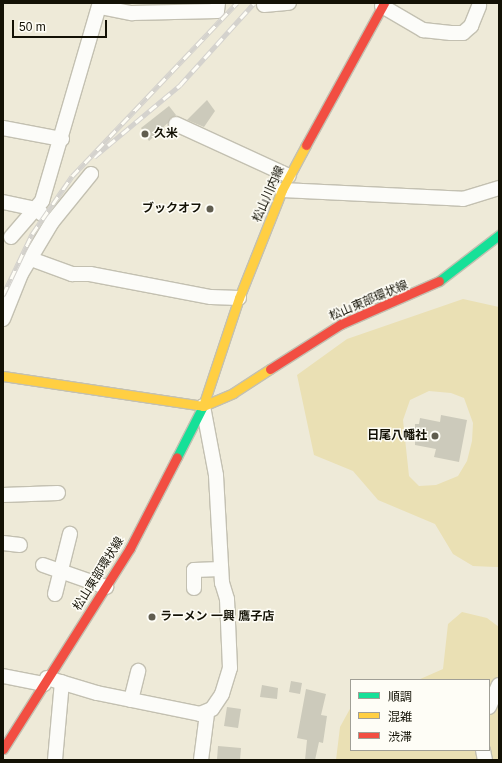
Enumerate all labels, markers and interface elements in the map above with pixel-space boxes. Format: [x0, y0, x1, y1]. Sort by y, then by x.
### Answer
scale bar [14, 12, 109, 38]
text: 50 m [19, 20, 46, 34]
place label: 久米 [154, 127, 178, 141]
marker: 久米 [139, 128, 151, 140]
street label: 松山川内線 [250, 164, 288, 224]
place label: ブックオフ [142, 202, 202, 216]
marker: ブックオフ [205, 204, 215, 214]
street label: 松山東部環状線 [328, 278, 410, 324]
place label: 日尾八幡社 [367, 429, 427, 443]
marker: 日尾八幡社 [430, 431, 440, 441]
street label: 松山東部環状線 [71, 535, 127, 613]
place label: ラーメン 一興 鷹子店 [160, 610, 275, 624]
marker: ラーメン 一興 鷹子店 [147, 612, 157, 622]
legend [350, 679, 490, 751]
text: 順調 [388, 690, 412, 704]
text: 混雑 [388, 710, 412, 724]
text: 渋滞 [388, 730, 412, 744]

